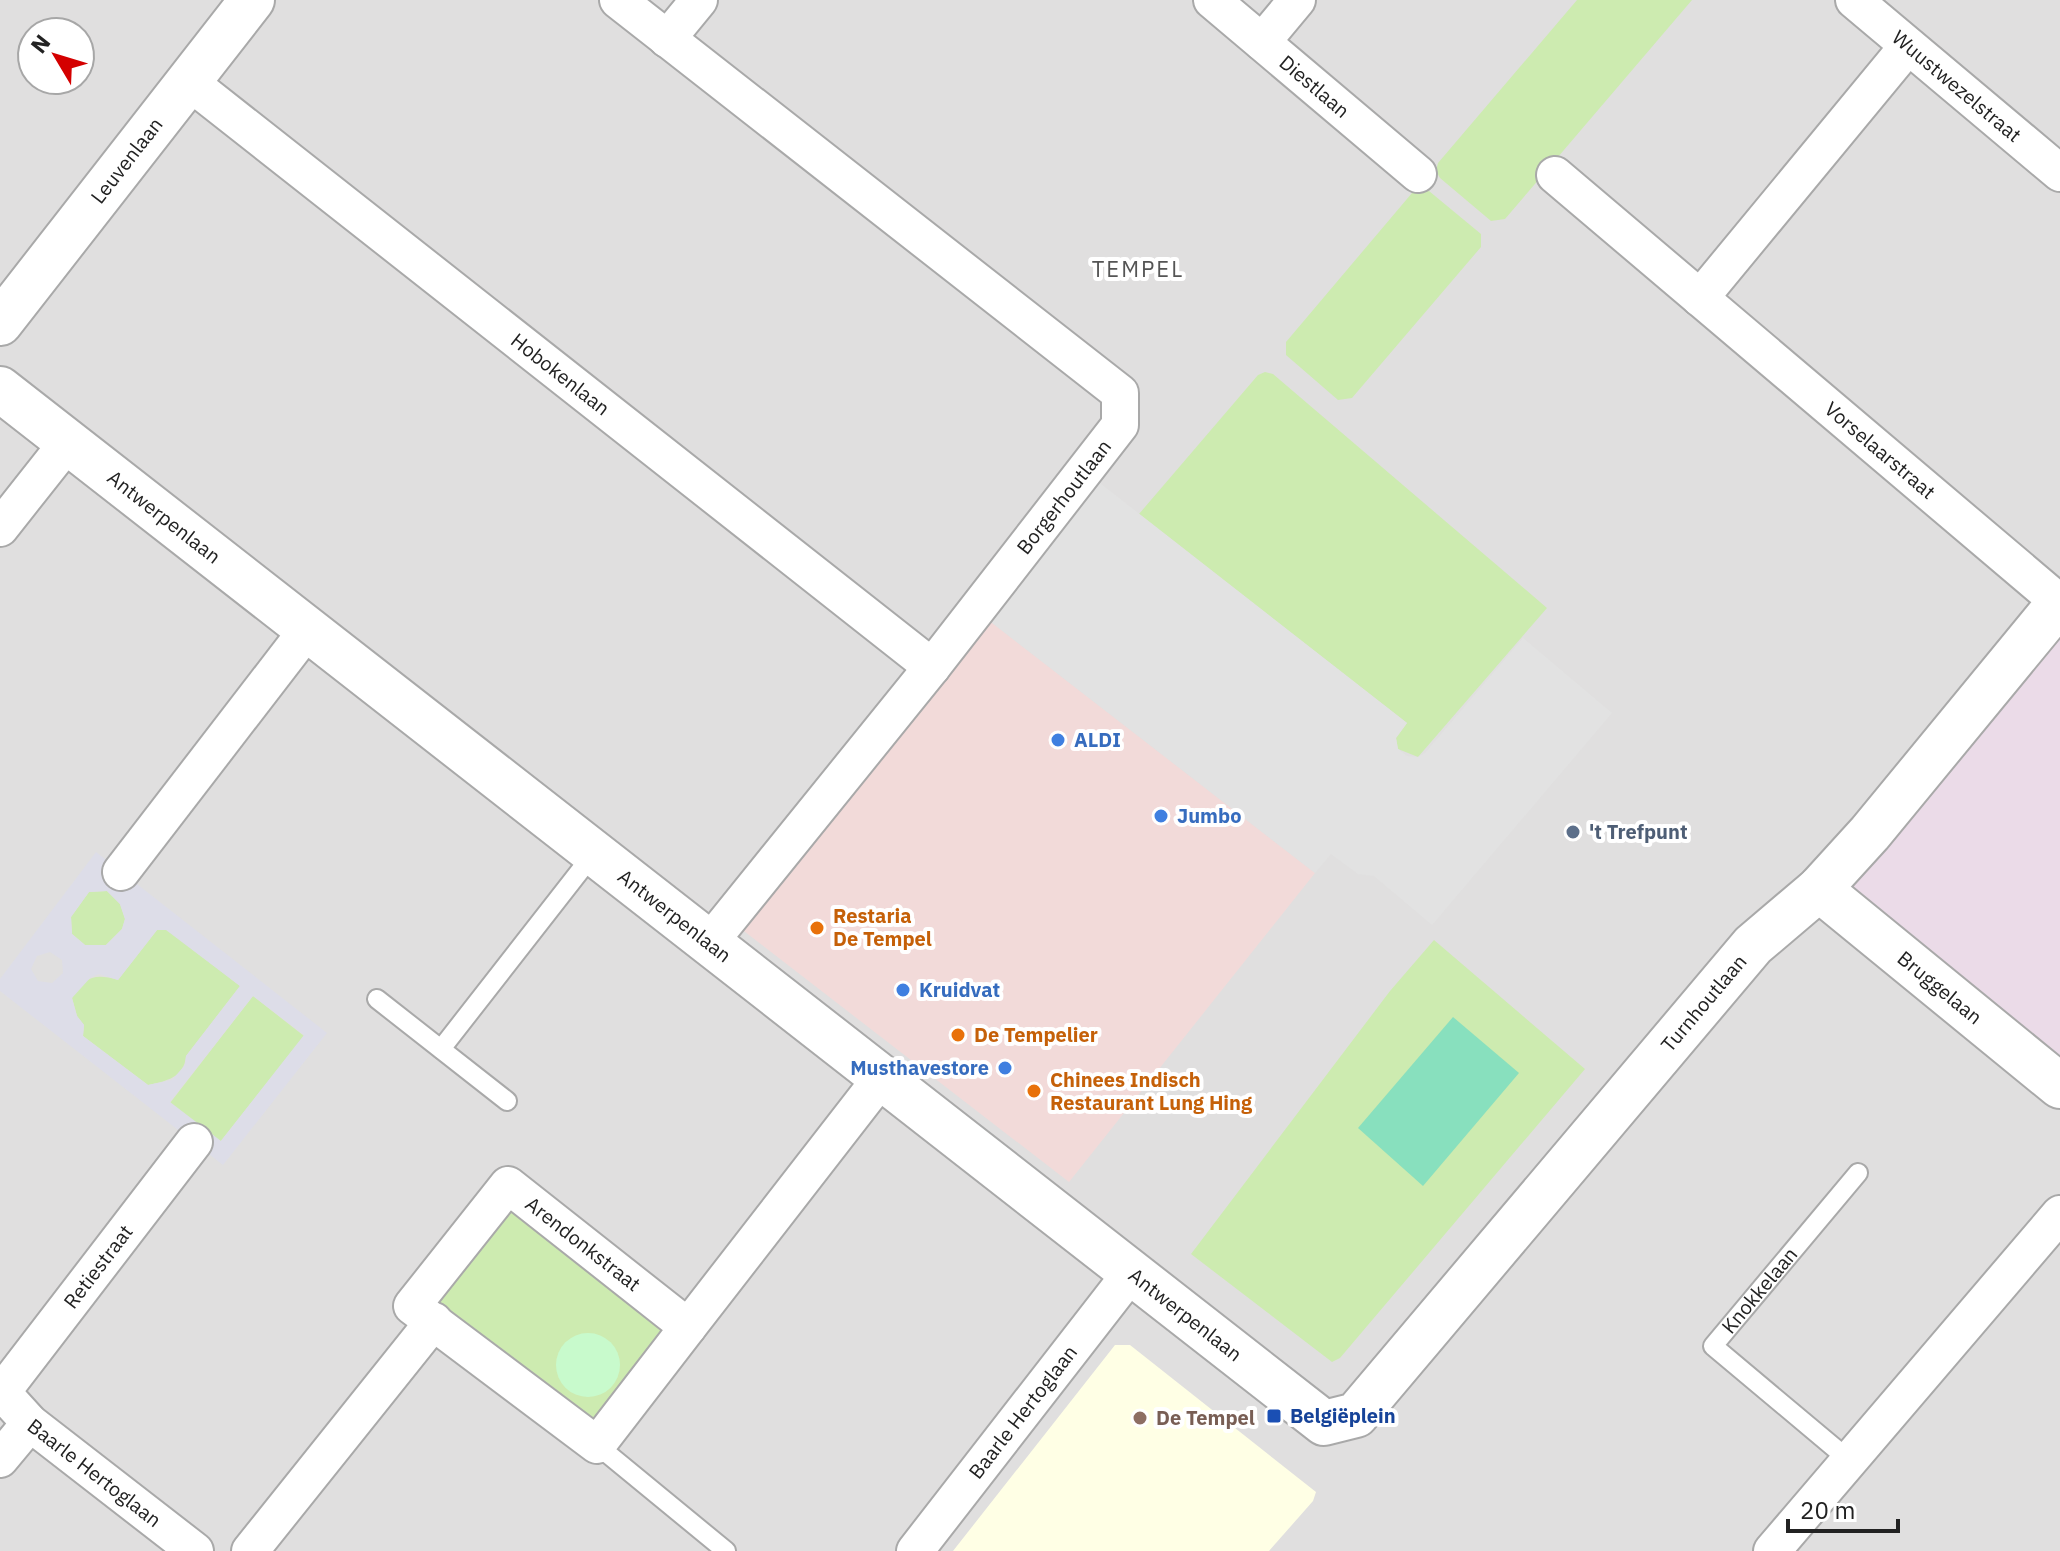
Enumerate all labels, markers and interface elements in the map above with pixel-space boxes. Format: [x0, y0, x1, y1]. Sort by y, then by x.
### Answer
north arrow [16, 16, 96, 96]
street label: Wuustwezelstraat [1887, 24, 2027, 148]
text: N [24, 28, 56, 59]
street label: Diestlaan [1274, 49, 1356, 124]
street label: Leuvenlaan [84, 112, 168, 209]
district label: TEMPEL [1092, 254, 1184, 283]
street label: Hobokenlaan [506, 326, 616, 421]
street label: Vorselaarstraat [1819, 395, 1941, 505]
street label: Borgerhoutlaan [1010, 434, 1117, 560]
street label: Antwerpenlaan [102, 464, 227, 569]
place label: ALDI [1074, 726, 1121, 753]
marker: ALDI [1049, 731, 1067, 749]
place label: Jumbo [1177, 802, 1241, 829]
marker: Jumbo [1152, 807, 1170, 825]
place label: 't Trefpunt [1589, 818, 1688, 845]
marker: 't Trefpunt [1564, 823, 1582, 841]
street label: Antwerpenlaan [613, 863, 737, 968]
place label: Restaria De Tempel [833, 902, 932, 952]
marker: Restaria De Tempel [808, 919, 826, 937]
street label: Bruggelaan [1892, 945, 1988, 1030]
street label: Turnhoutlaan [1655, 948, 1752, 1057]
place label: Kruidvat [919, 976, 1000, 1003]
marker: Kruidvat [894, 981, 912, 999]
place label: De Tempelier [974, 1021, 1098, 1048]
marker: De Tempelier [949, 1026, 967, 1044]
place label: Musthavestore [850, 1054, 989, 1081]
marker: Musthavestore [996, 1059, 1014, 1077]
place label: Chinees Indisch Restaurant Lung Hing [1050, 1066, 1253, 1116]
marker: Chinees Indisch Restaurant Lung Hing [1025, 1082, 1043, 1100]
street label: Arendonkstraat [520, 1190, 646, 1297]
street label: Retiestraat [57, 1219, 139, 1314]
street label: Knokkelaan [1715, 1241, 1803, 1339]
street label: Antwerpenlaan [1123, 1262, 1248, 1367]
street label: Baarle Hertoglaan [962, 1339, 1083, 1484]
place label: Belgiëplein [1290, 1402, 1396, 1429]
place label: De Tempel [1156, 1404, 1255, 1431]
marker: Belgiëplein [1265, 1407, 1283, 1425]
marker: De Tempel [1131, 1409, 1149, 1427]
street label: Baarle Hertoglaan [22, 1412, 167, 1533]
scale bar [1788, 1483, 1898, 1533]
text: 20 m [1800, 1494, 1855, 1526]

